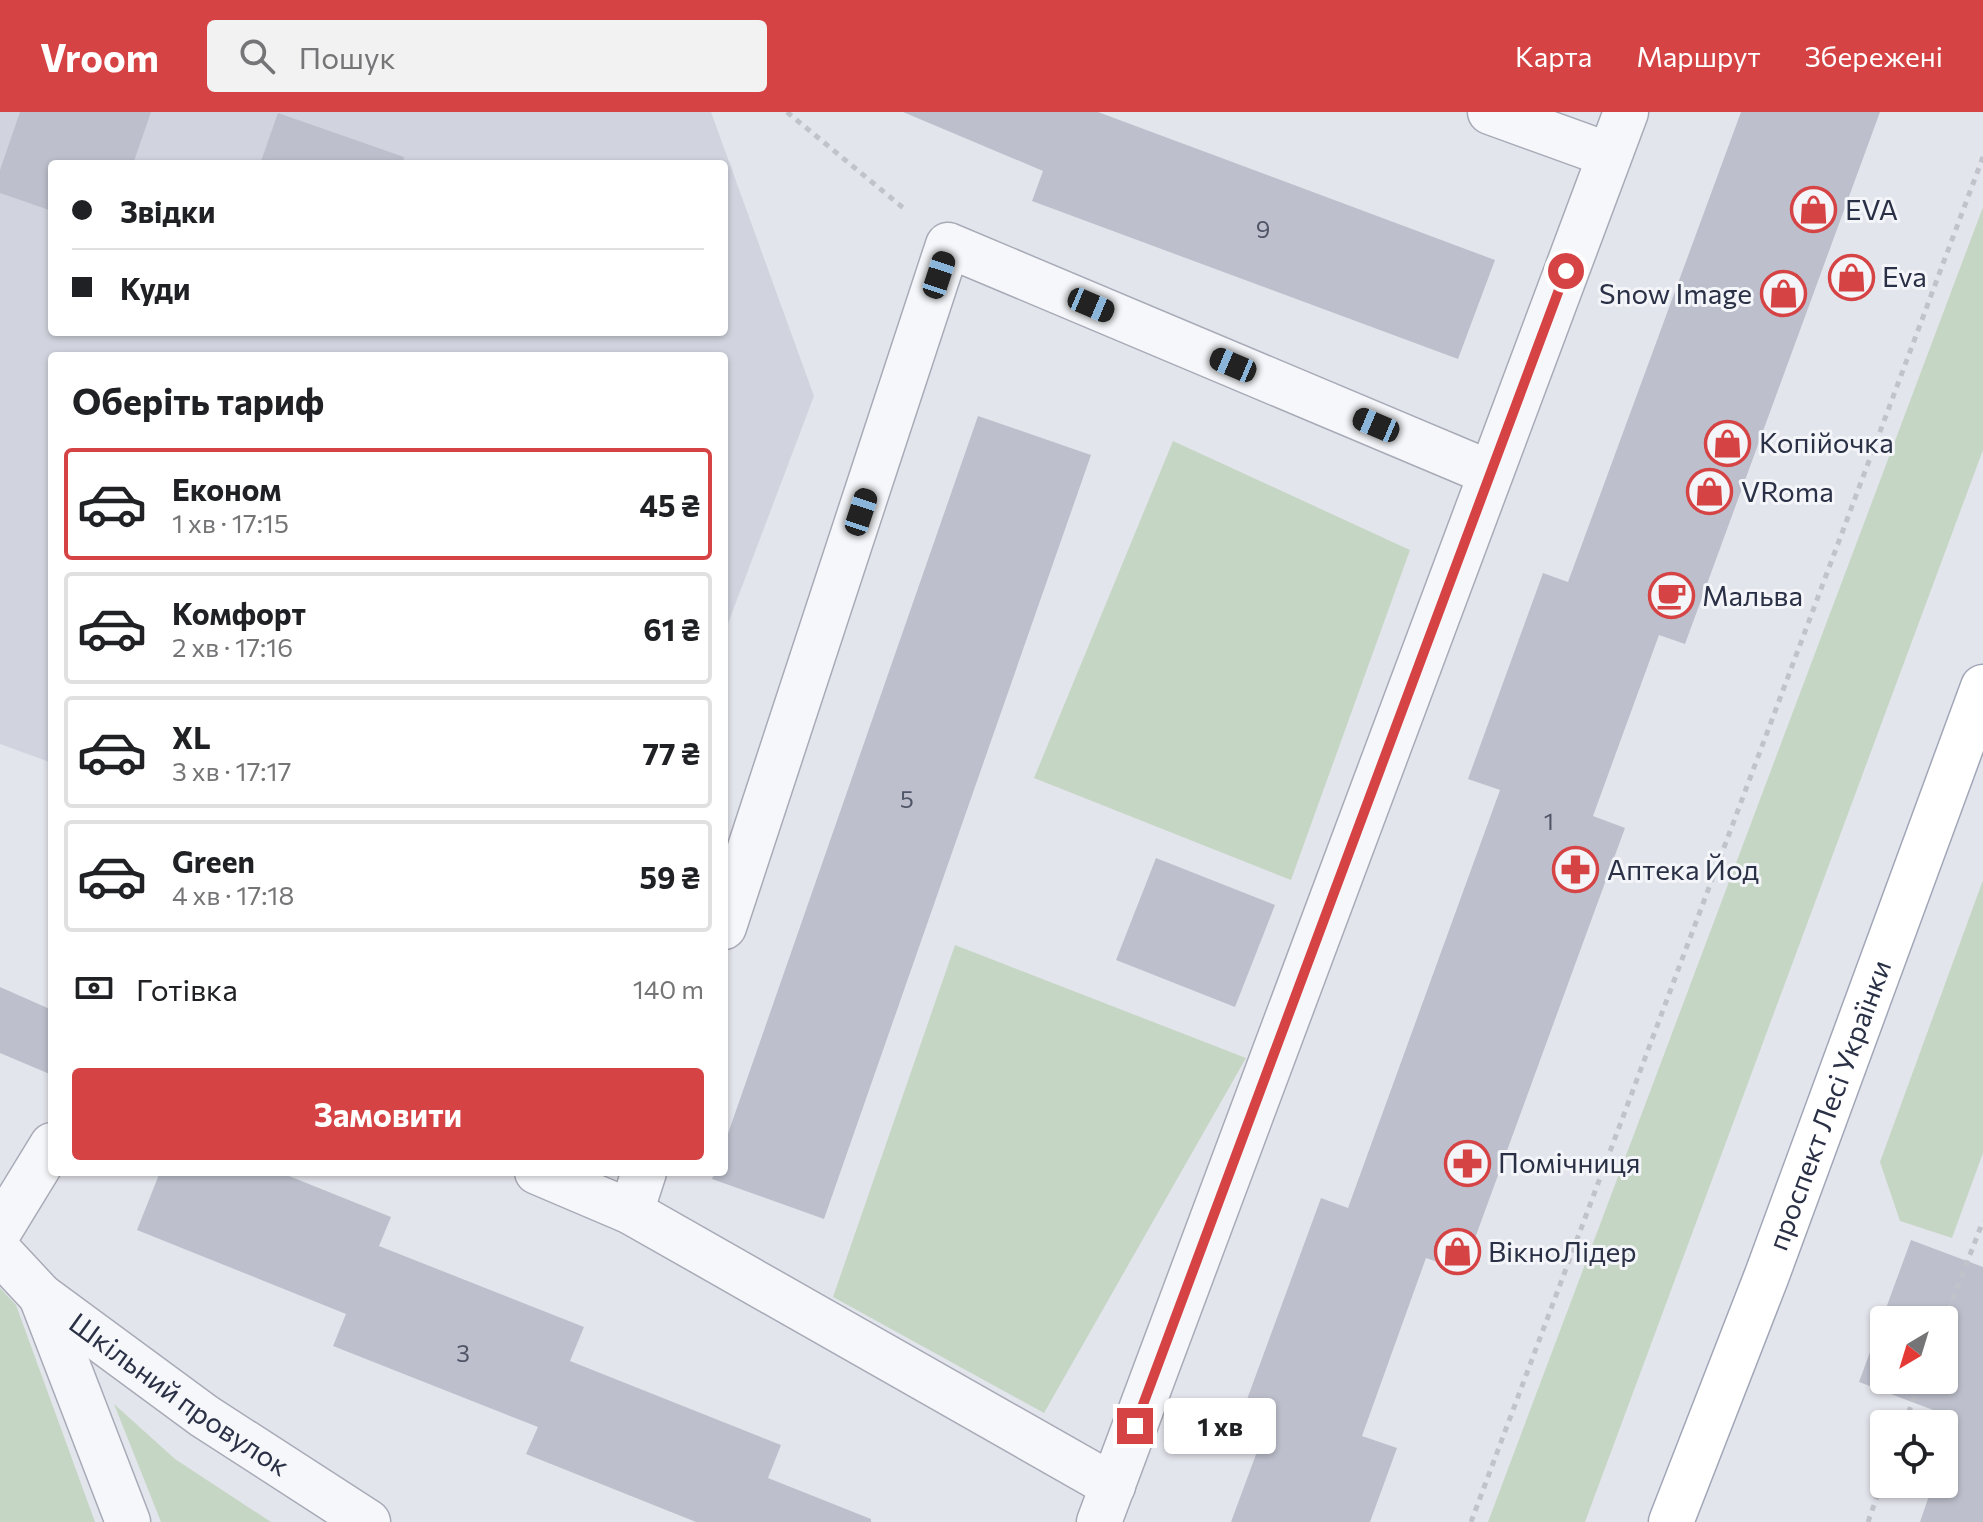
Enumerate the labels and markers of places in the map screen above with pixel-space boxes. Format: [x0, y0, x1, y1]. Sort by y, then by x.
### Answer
shop icon: ЕVA [1790, 186, 1838, 234]
place label: ЕVA [1845, 192, 1898, 226]
shop icon: Eva [1827, 253, 1875, 301]
place label: Eva [1882, 259, 1927, 293]
shop icon: Snow Image [1759, 270, 1807, 318]
place label: Snow Image [1599, 276, 1752, 310]
shop icon: Копійочка [1704, 419, 1752, 467]
place label: Копійочка [1759, 425, 1894, 459]
shop icon: VRoma [1686, 468, 1734, 516]
place label: VRoma [1741, 474, 1834, 508]
cafe icon: Мальва [1647, 572, 1695, 620]
place label: Мальва [1702, 578, 1803, 612]
pharmacy icon: Аптека Йод [1552, 846, 1600, 894]
place label: Аптека Йод [1607, 852, 1759, 886]
pharmacy icon: Помічниця [1443, 1139, 1491, 1187]
place label: Помічниця [1498, 1145, 1641, 1179]
shop icon: ВікноЛідер [1433, 1228, 1481, 1276]
place label: ВікноЛідер [1488, 1234, 1637, 1268]

